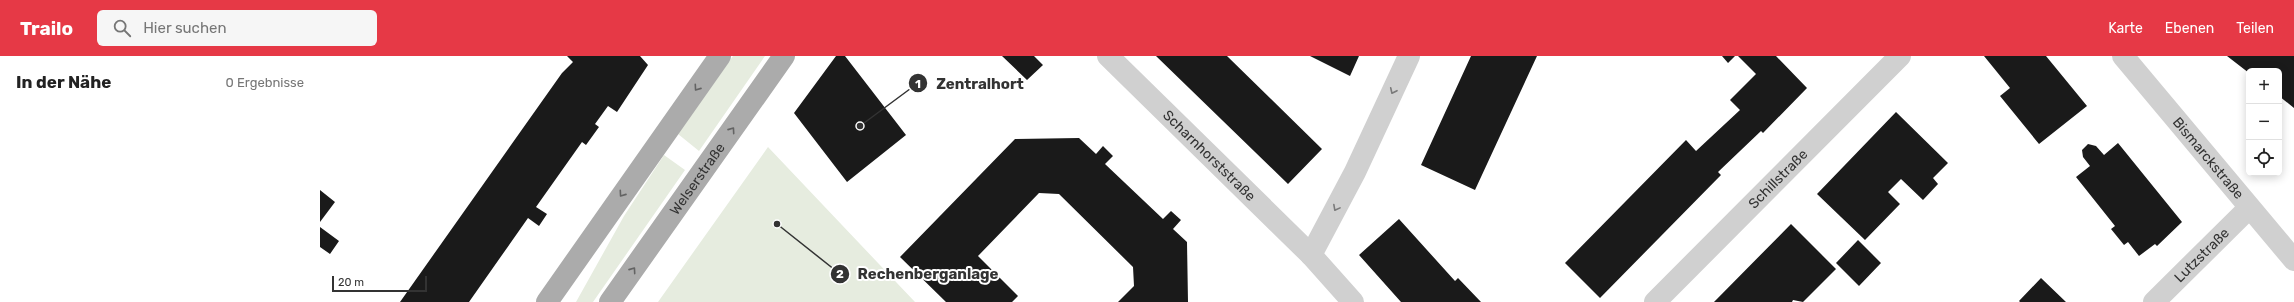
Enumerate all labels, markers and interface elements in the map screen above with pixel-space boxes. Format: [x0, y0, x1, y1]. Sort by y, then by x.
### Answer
search box [97, 10, 377, 46]
text: Trailo [20, 17, 73, 40]
icon: search [111, 17, 133, 39]
text: Hier suchen [143, 19, 227, 37]
text: Karte [2108, 20, 2143, 37]
text: Ebenen [2165, 20, 2214, 37]
text: Teilen [2236, 20, 2274, 37]
map controls [2246, 68, 2282, 176]
button: + [2246, 68, 2282, 104]
callout: Zentralhort [908, 70, 1032, 97]
text: In der Nähe [16, 72, 111, 92]
text: 0 Ergebnisse [226, 75, 304, 90]
text: Zentralhort [936, 75, 1024, 93]
text: 1 [915, 77, 921, 91]
one-way arrow [694, 84, 702, 91]
one-way arrow [1390, 87, 1398, 95]
button: − [2246, 104, 2282, 140]
street label: Scharnhorststraße [1159, 107, 1259, 205]
street label: Bismarckstraße [2169, 114, 2247, 203]
one-way arrow [727, 127, 734, 134]
street label: Welserstraße [666, 140, 729, 218]
button: locate [2246, 140, 2282, 176]
street label: Schillstraße [1745, 146, 1811, 212]
one-way arrow [619, 190, 627, 197]
one-way arrow [1333, 204, 1340, 211]
street label: Lutzstraße [2171, 224, 2233, 286]
callout: Rechenberganlage [830, 260, 1007, 287]
text: Rechenberganlage [857, 265, 999, 283]
one-way arrow [628, 267, 636, 274]
text: 2 [836, 267, 844, 281]
scale bar [332, 274, 427, 293]
text: 20 m [338, 276, 364, 289]

